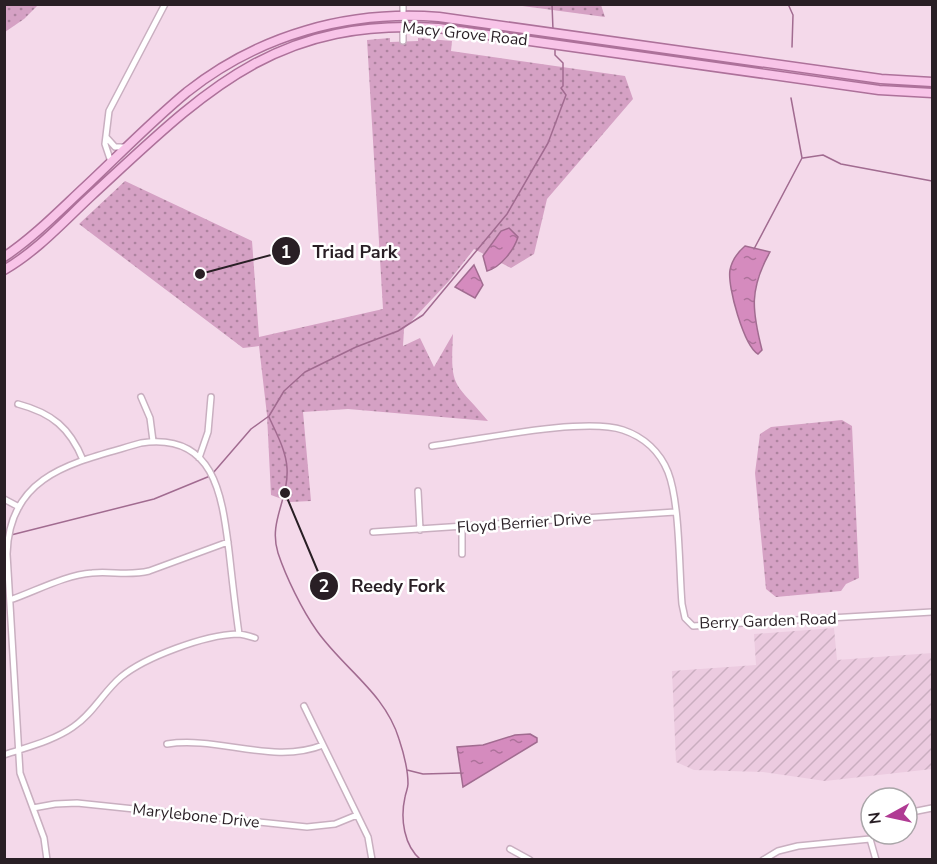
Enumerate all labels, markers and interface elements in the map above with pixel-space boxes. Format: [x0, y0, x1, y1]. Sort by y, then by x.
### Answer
street label: Macy Grove Road [401, 16, 529, 52]
callout: Triad Park [271, 233, 410, 269]
text: 1 [281, 240, 291, 264]
text: Triad Park [313, 240, 398, 264]
street label: Floyd Berrier Drive [456, 507, 592, 539]
callout: Reedy Fork [309, 568, 457, 604]
text: 2 [319, 574, 329, 598]
text: Reedy Fork [351, 574, 445, 598]
street label: Berry Garden Road [699, 608, 837, 634]
north arrow [859, 786, 919, 846]
street label: Marylebone Drive [131, 798, 261, 834]
text: N [863, 810, 887, 825]

